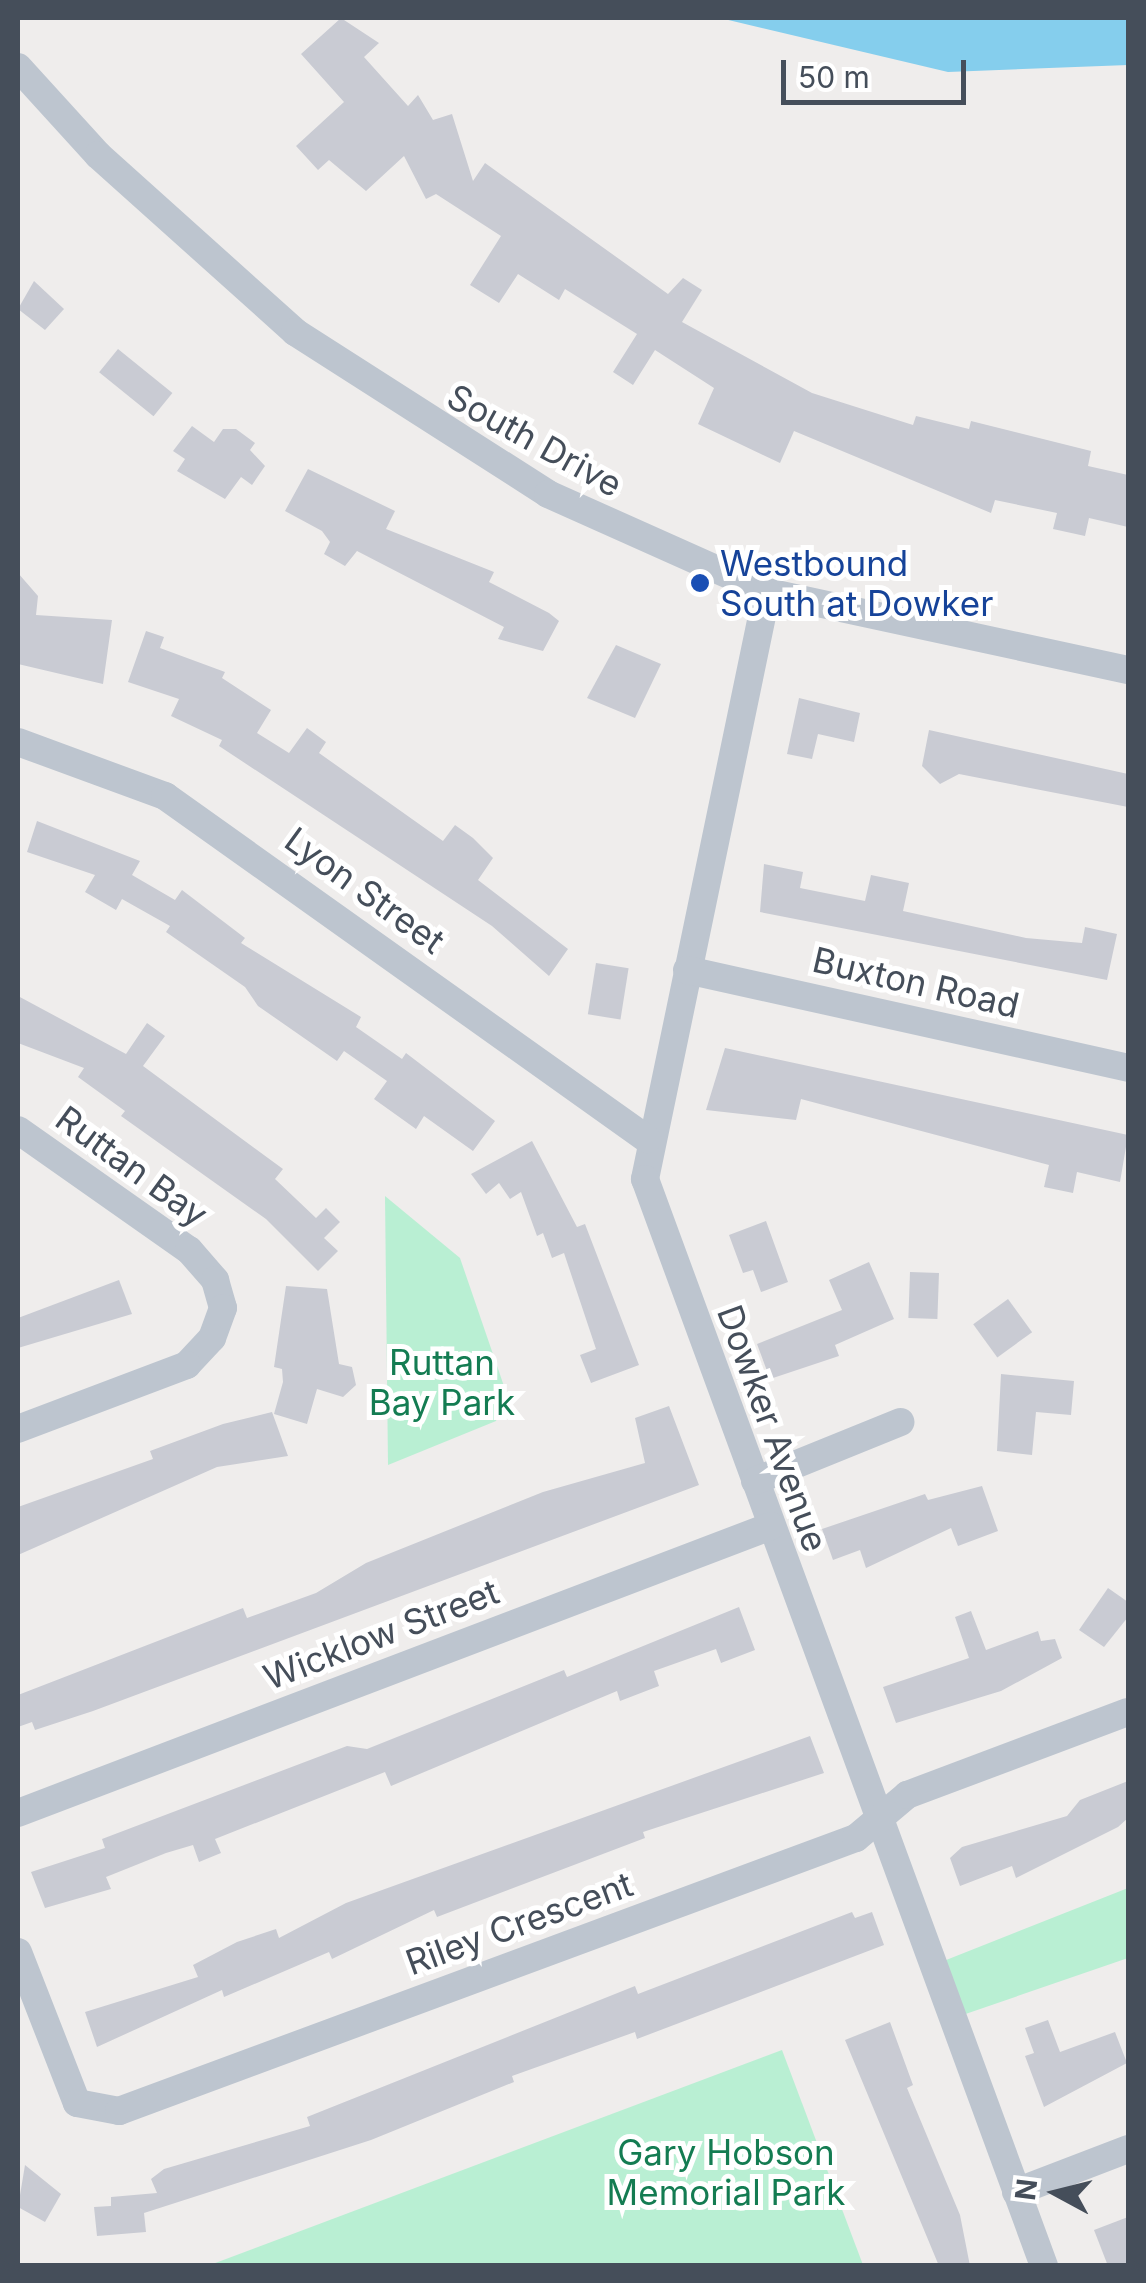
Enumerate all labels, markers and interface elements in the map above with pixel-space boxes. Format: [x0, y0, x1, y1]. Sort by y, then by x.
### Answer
scale bar [786, 40, 971, 102]
text: 50 m [798, 59, 870, 95]
street label: South Drive [440, 375, 630, 505]
place label: Westbound South at Dowker [720, 542, 993, 624]
marker: Westbound South at Dowker [689, 572, 711, 594]
street label: Lyon Street [277, 818, 453, 962]
street label: Buxton Road [809, 938, 1023, 1026]
street label: Ruttan Bay [48, 1097, 216, 1235]
street label: Dowker Avenue [709, 1299, 837, 1557]
park label: Ruttan Bay Park [369, 1341, 515, 1423]
street label: Wicklow Street [258, 1570, 504, 1698]
street label: Riley Crescent [400, 1863, 638, 1983]
park label: Gary Hobson Memorial Park [607, 2131, 845, 2213]
north arrow [1006, 2143, 1106, 2243]
text: N [1008, 2177, 1044, 2202]

